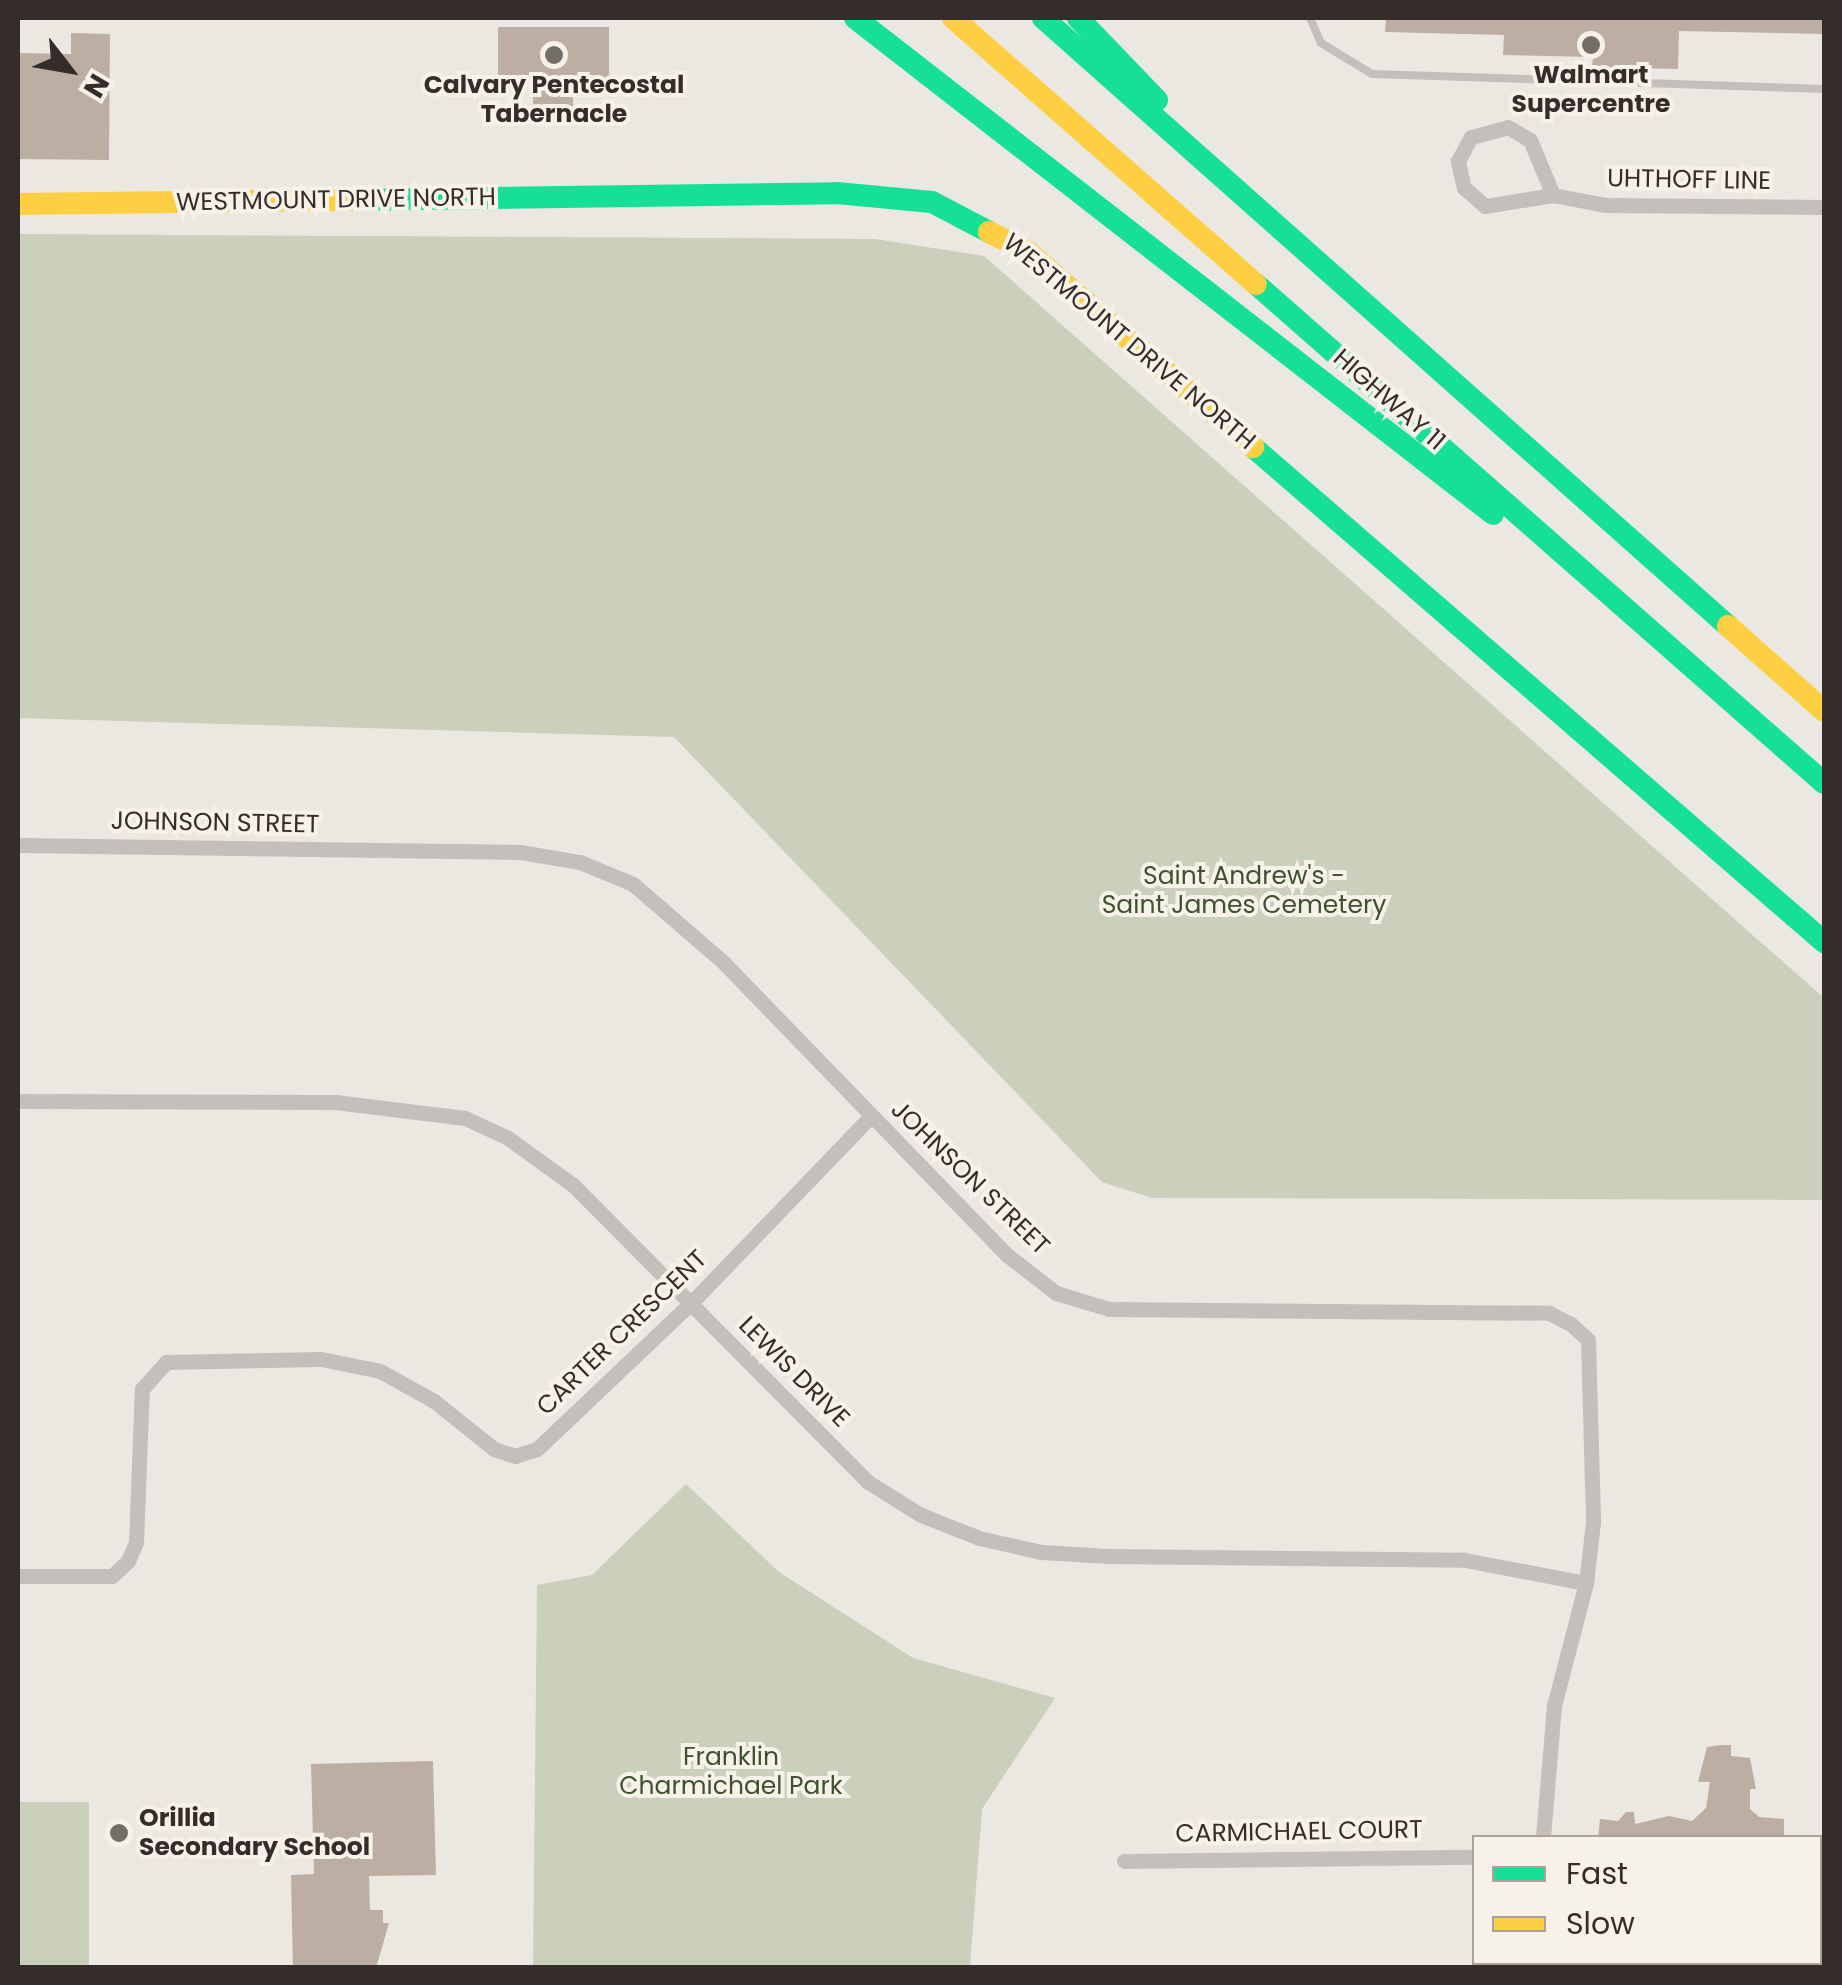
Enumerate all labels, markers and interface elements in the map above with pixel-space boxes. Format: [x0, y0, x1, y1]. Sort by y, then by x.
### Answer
north arrow [20, 20, 120, 120]
marker: Walmart Supercentre [1580, 34, 1602, 56]
marker: Calvary Pentecostal Tabernacle [543, 44, 565, 66]
place label: Walmart Supercentre [1512, 61, 1670, 120]
text: N [74, 67, 118, 105]
place label: Calvary Pentecostal Tabernacle [424, 71, 684, 130]
street label: UHTHOFF LINE [1607, 164, 1771, 196]
street label: WESTMOUNT DRIVE NORTH [176, 182, 496, 218]
street label: WESTMOUNT DRIVE NORTH [997, 228, 1261, 456]
street label: HIGHWAY 11 [1327, 343, 1451, 457]
street label: JOHNSON STREET [110, 806, 320, 840]
park label: Saint Andrew's - Saint James Cemetery [1102, 862, 1386, 921]
street label: JOHNSON STREET [884, 1095, 1056, 1261]
street label: CARTER CRESCENT [531, 1244, 713, 1422]
street label: LEWIS DRIVE [732, 1310, 856, 1434]
park label: Franklin Charmichael Park [619, 1743, 843, 1802]
place label: Orillia Secondary School [139, 1804, 370, 1863]
street label: CARMICHAEL COURT [1175, 1815, 1423, 1849]
marker: Orillia Secondary School [108, 1822, 130, 1844]
legend [1472, 1835, 1822, 1965]
text: Fast [1566, 1852, 1628, 1895]
text: Slow [1566, 1902, 1635, 1945]

